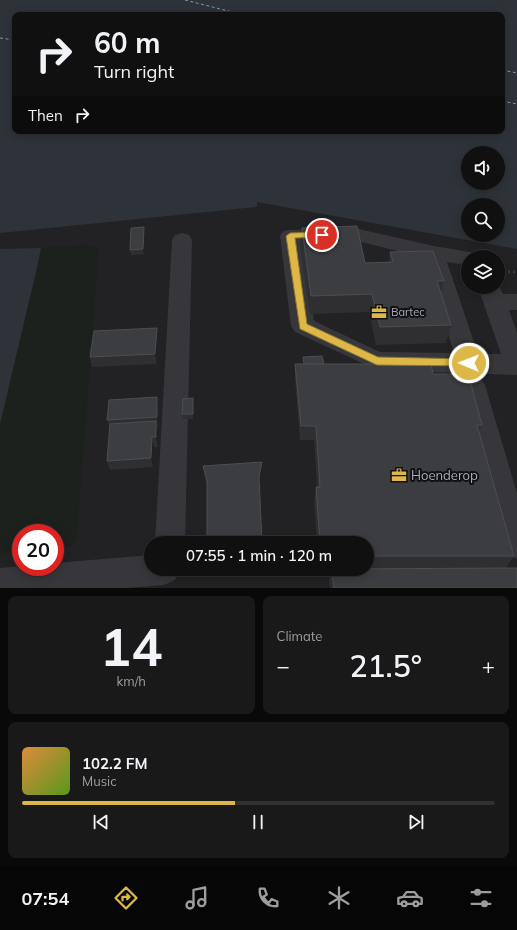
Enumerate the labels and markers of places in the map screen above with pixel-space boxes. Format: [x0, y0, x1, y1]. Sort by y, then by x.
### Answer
pin [305, 218, 339, 252]
office icon: Bartec [370, 303, 388, 321]
place label: Bartec [391, 305, 425, 319]
office icon: Hoenderop [390, 466, 408, 484]
place label: Hoenderop [411, 467, 478, 483]

